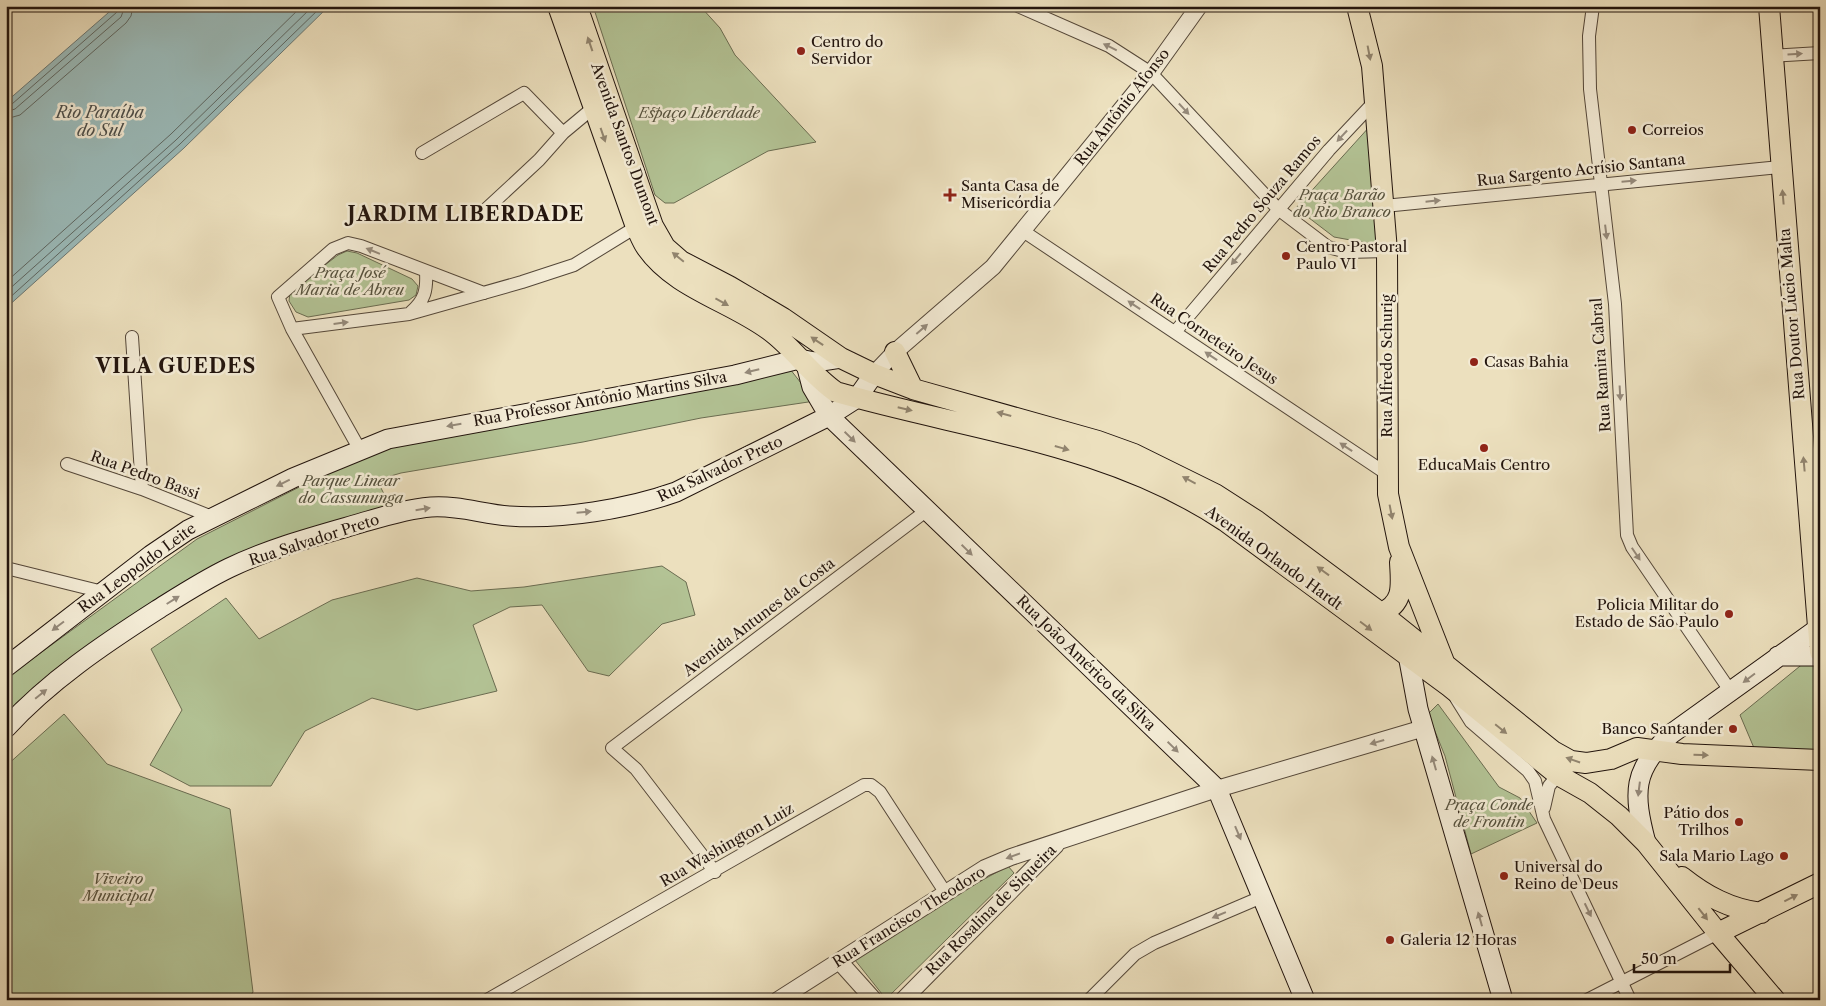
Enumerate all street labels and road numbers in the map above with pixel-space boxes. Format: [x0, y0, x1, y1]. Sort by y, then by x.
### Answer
street label: Rua Antônio Afonso [1070, 44, 1173, 169]
street label: Avenida Santos Dumont [587, 59, 664, 228]
street label: Rua Pedro Souza Ramos [1198, 131, 1325, 276]
street label: Rua Sargento Acrísio Santana [1476, 149, 1686, 190]
street label: Rua Doutor Lúcio Malta [1775, 227, 1808, 401]
street label: Rua Corneteiro Jesus [1147, 289, 1282, 388]
street label: Rua Alfredo Schurig [1377, 294, 1396, 438]
street label: Rua Ramira Cabral [1586, 297, 1615, 433]
street label: Rua Professor Antônio Martins Silva [472, 367, 728, 430]
street label: Rua Salvador Preto [654, 431, 785, 506]
street label: Rua Pedro Bassi [88, 446, 203, 503]
street label: Avenida Orlando Hardt [1201, 501, 1347, 614]
street label: Rua Salvador Preto [246, 509, 381, 570]
street label: Rua Leopoldo Leite [74, 518, 199, 617]
street label: Avenida Antunes da Costa [678, 553, 838, 681]
street label: Rua João Américo da Silva [1013, 591, 1160, 734]
street label: Rua Washington Luiz [656, 798, 797, 891]
street label: Rua Rosalina de Siqueira [921, 840, 1060, 979]
street label: Rua Francisco Theodoro [829, 862, 989, 971]

